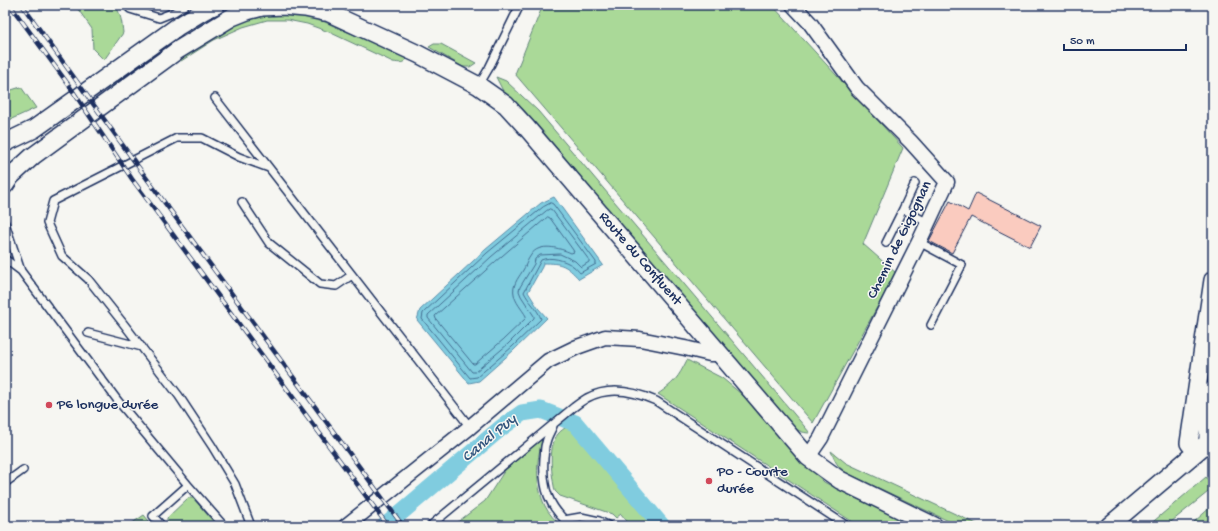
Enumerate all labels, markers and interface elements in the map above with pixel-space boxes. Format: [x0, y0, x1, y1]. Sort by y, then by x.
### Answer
scale bar [1064, 26, 1186, 52]
text: 50 m [1070, 35, 1095, 49]
street label: Chemin de Gigognan [864, 178, 936, 302]
street label: Route du Confluent [594, 208, 687, 311]
place label: P6 longue durée [56, 396, 158, 414]
marker: P6 longue durée [44, 400, 54, 410]
water label: Canal Puy [459, 410, 522, 467]
place label: P0 - Courte durée [716, 463, 788, 498]
marker: P0 - Courte durée [704, 476, 714, 486]

